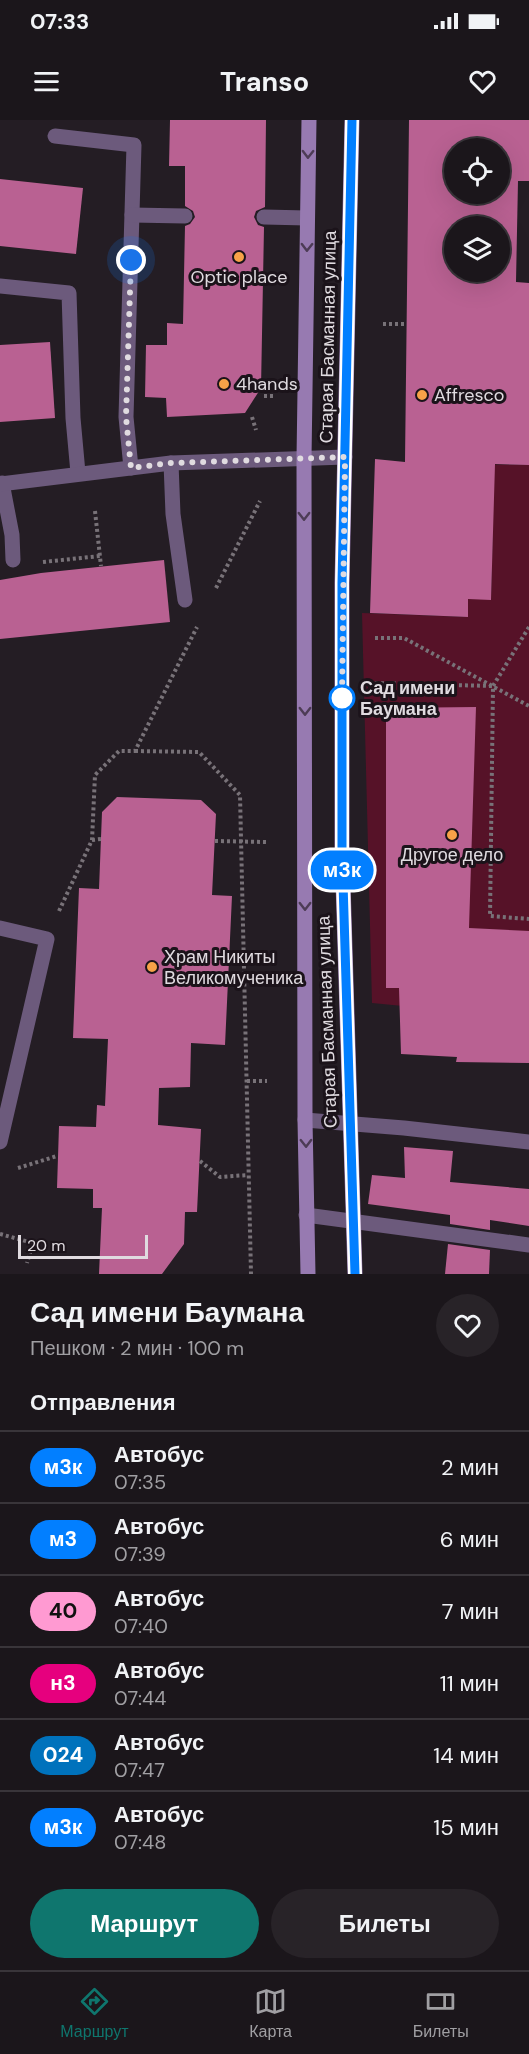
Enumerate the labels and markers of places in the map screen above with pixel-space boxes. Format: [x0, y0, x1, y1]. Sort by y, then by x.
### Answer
marker: Optic place [232, 250, 246, 264]
place label: Optic place [191, 265, 287, 289]
place label: 4hands [236, 372, 298, 396]
marker: 4hands [217, 377, 231, 391]
place label: Affresco [434, 383, 504, 407]
marker: Affresco [415, 388, 429, 402]
place label: Сад имени Баумана [360, 676, 455, 721]
marker: Сад имени Баумана [329, 685, 355, 711]
marker: Другое дело [445, 828, 459, 842]
place label: Другое дело [401, 843, 503, 867]
place label: Храм Никиты Великомученика [164, 945, 304, 990]
marker: Храм Никиты Великомученика [145, 960, 159, 974]

